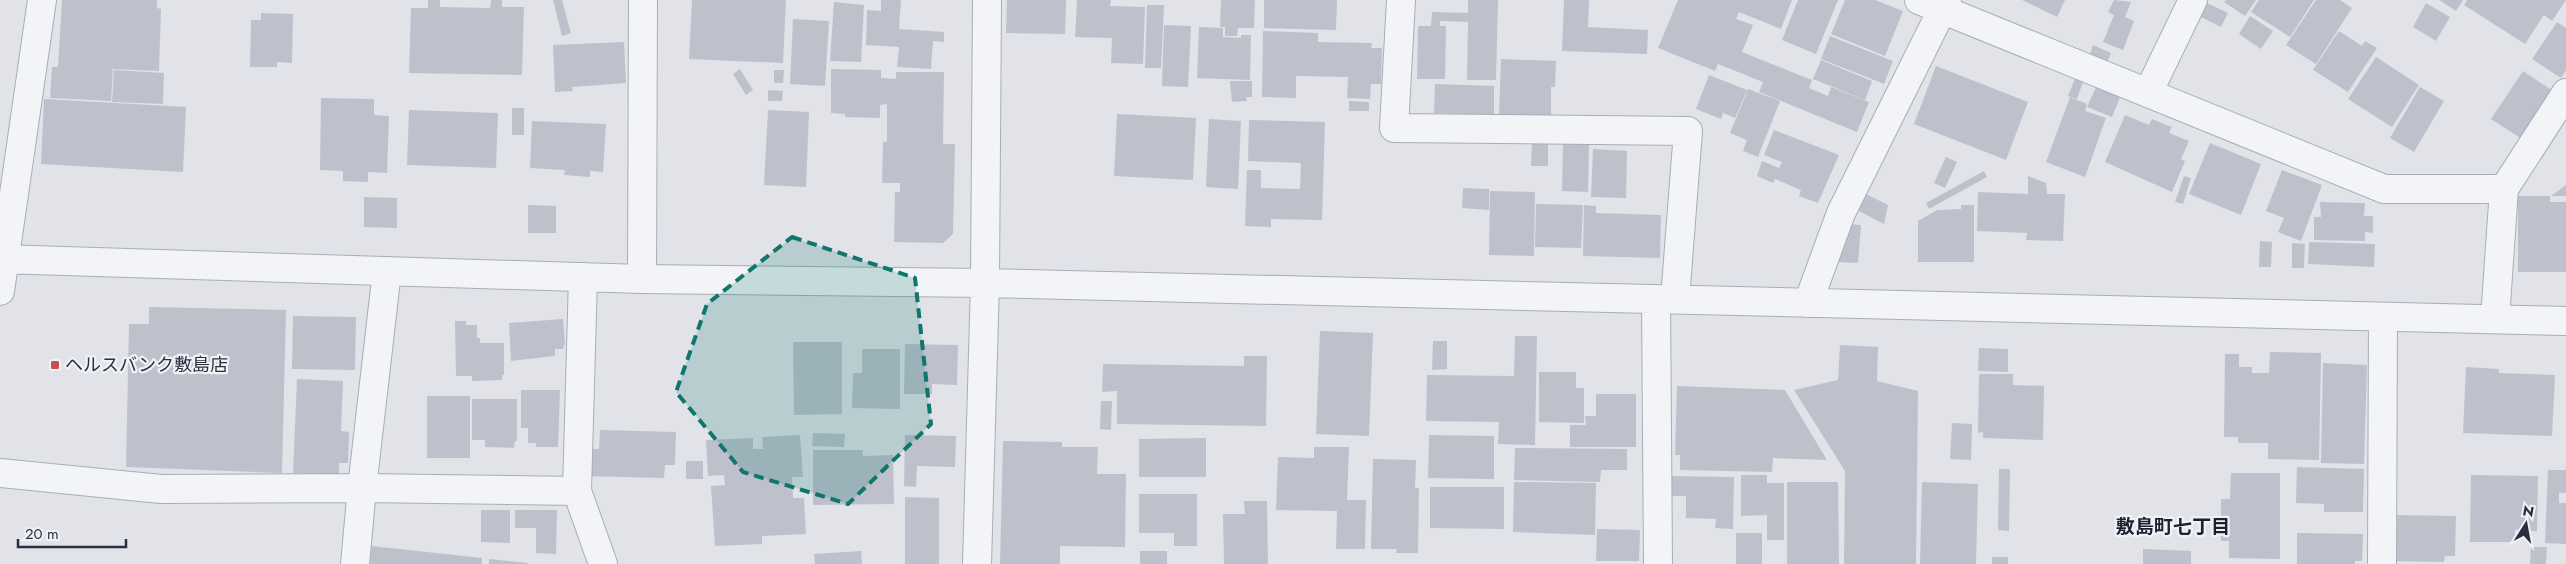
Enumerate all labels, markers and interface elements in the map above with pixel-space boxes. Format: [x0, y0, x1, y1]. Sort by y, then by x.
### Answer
place label: ヘルスバンク敷島店 [65, 352, 228, 378]
marker: ヘルスバンク敷島店 [49, 359, 61, 371]
north arrow [2501, 499, 2551, 549]
text: N [2521, 500, 2536, 522]
district label: 敷島町七丁目 [2116, 513, 2230, 540]
scale bar [18, 516, 125, 548]
text: 20 m [25, 523, 59, 545]

